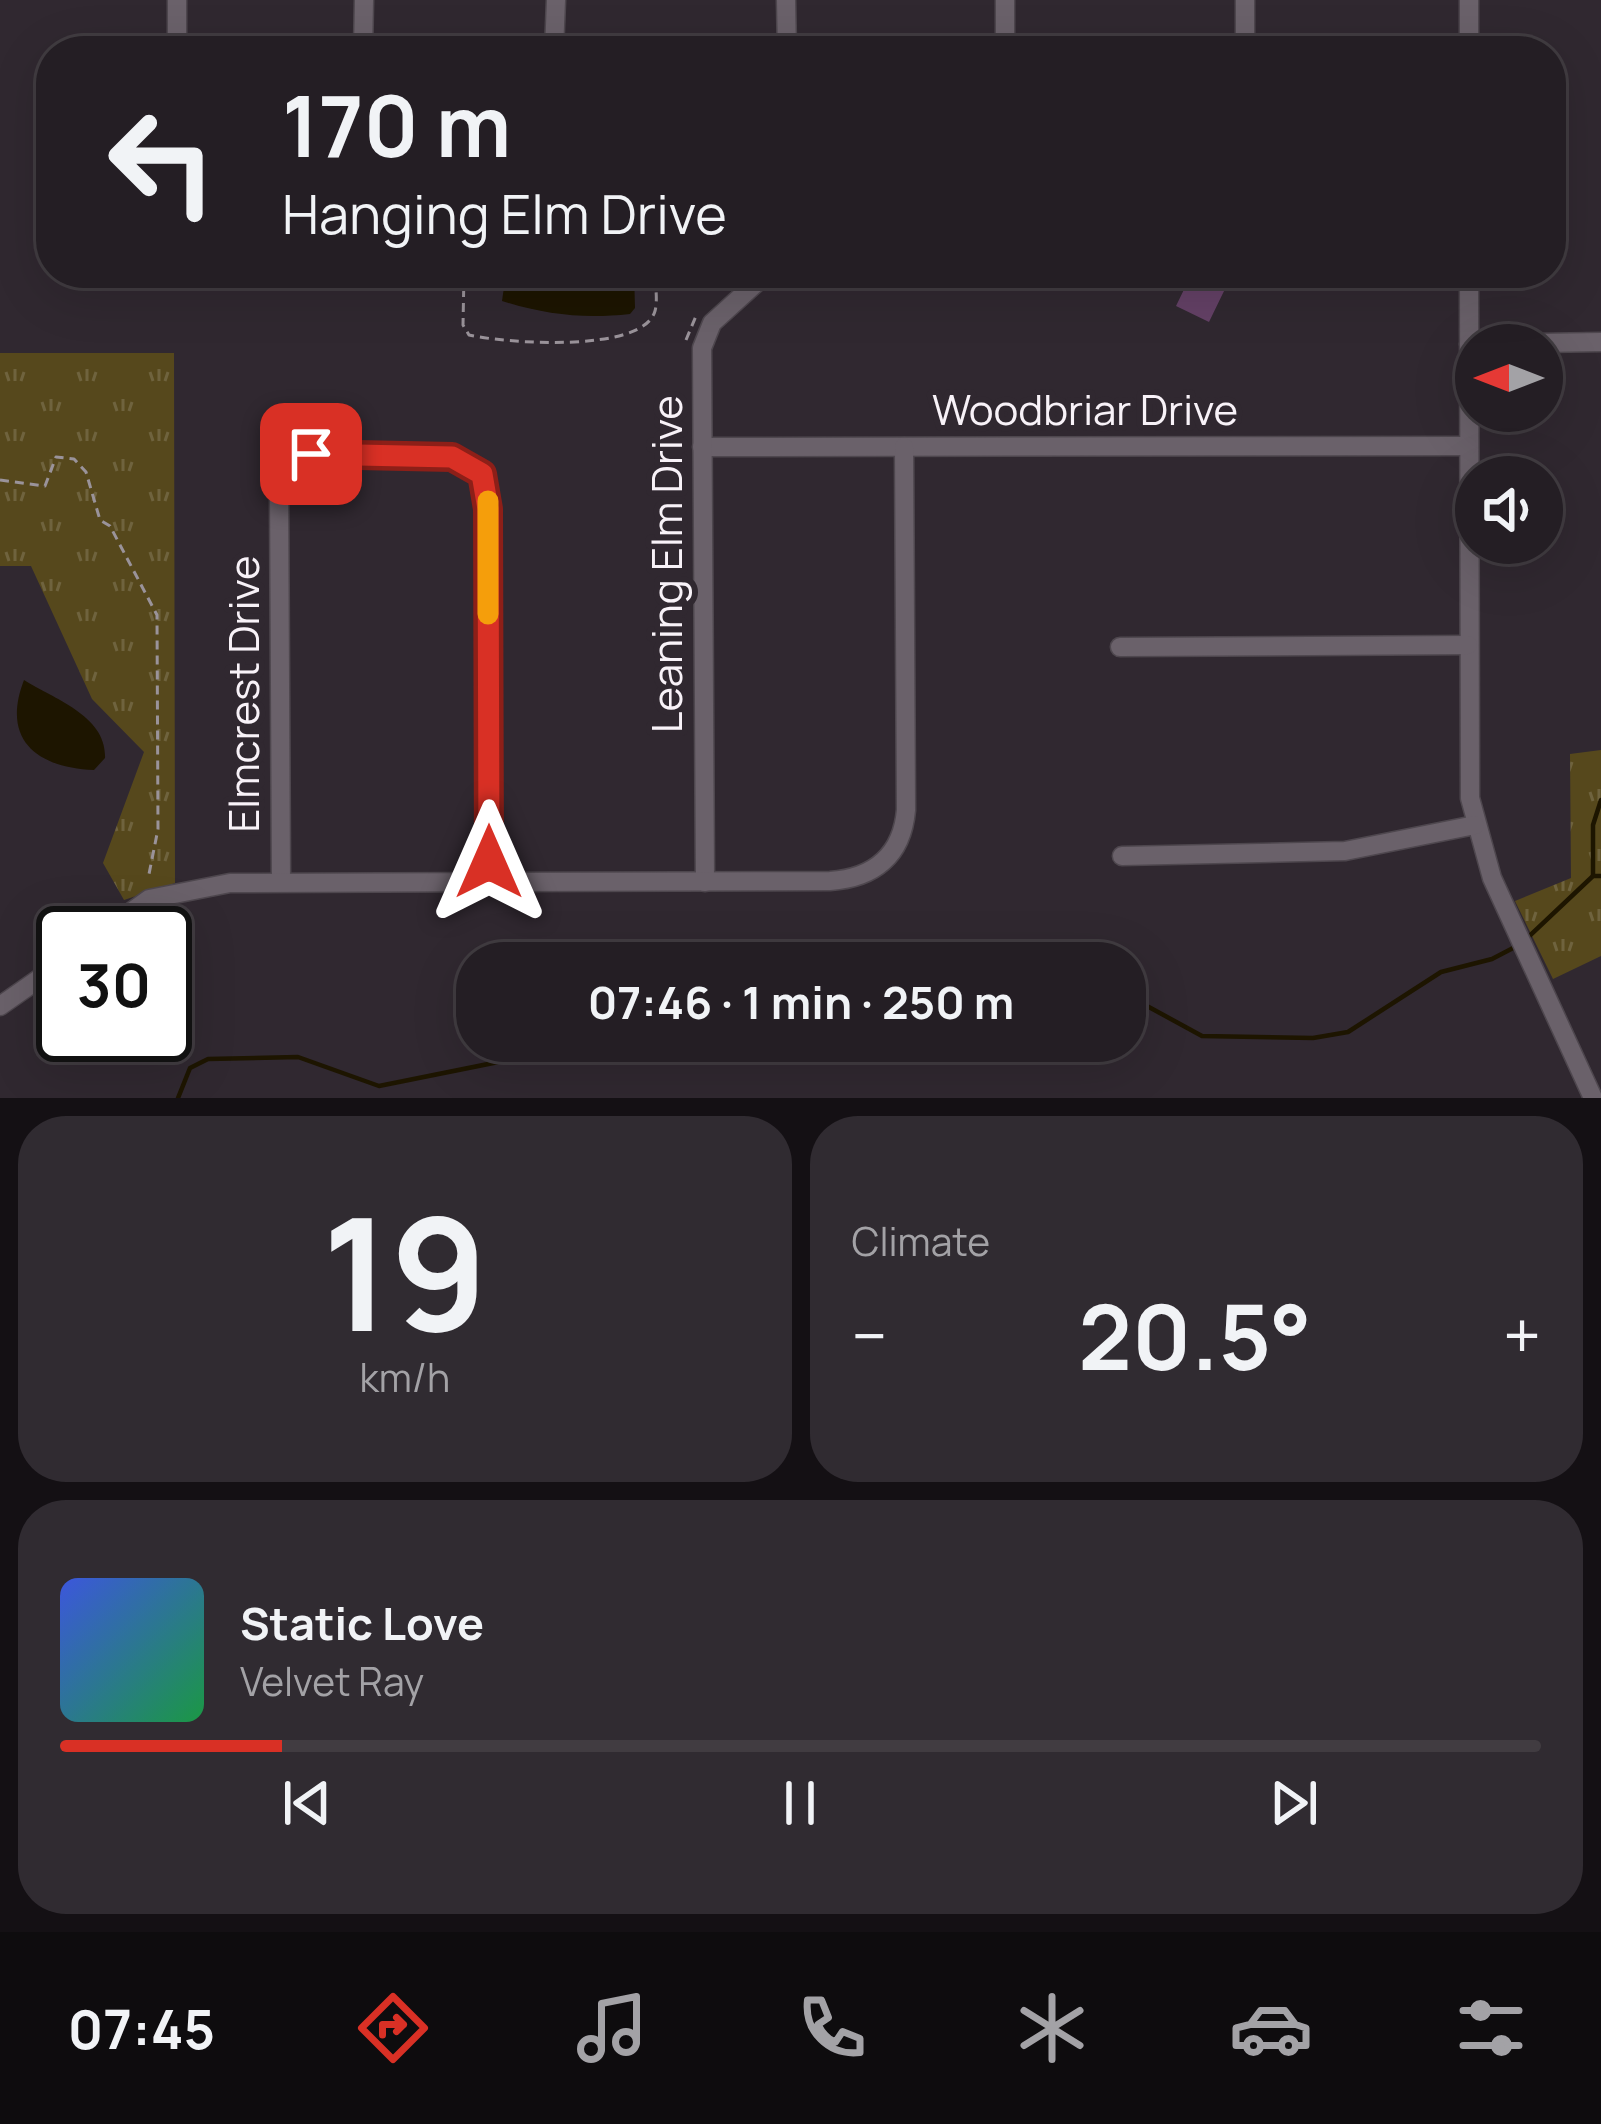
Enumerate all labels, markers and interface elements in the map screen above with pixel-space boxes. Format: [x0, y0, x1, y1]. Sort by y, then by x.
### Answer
text: 170 m [282, 67, 511, 182]
icon: left [84, 84, 240, 240]
text: Hanging Elm Drive [282, 176, 727, 250]
north arrow [1455, 324, 1563, 432]
map controls [1455, 324, 1563, 564]
street label: Woodbriar Drive [932, 380, 1238, 438]
street label: Leaning Elm Drive [637, 395, 695, 733]
pin [260, 403, 362, 505]
icon: arrive [278, 421, 344, 487]
button: sound [1455, 456, 1563, 564]
street label: Elmcrest Drive [214, 555, 272, 833]
position arrow [426, 799, 552, 925]
speed limit sign: 30 [36, 906, 192, 1062]
text: 07:46 · 1 min · 250 m [588, 971, 1014, 1033]
text: 19 [322, 1165, 487, 1378]
text: Climate [852, 1214, 990, 1268]
text: 20.5° [1078, 1274, 1312, 1397]
text: − [852, 1290, 887, 1380]
text: + [1503, 1290, 1541, 1380]
text: km/h [359, 1350, 450, 1404]
text: Static Love [240, 1592, 484, 1654]
text: Velvet Ray [240, 1654, 424, 1708]
icon: previous [274, 1770, 340, 1836]
icon: pause [767, 1770, 833, 1836]
icon: next [1261, 1770, 1327, 1836]
icon: directions [351, 1986, 435, 2070]
icon: music [570, 1986, 654, 2070]
icon: phone [790, 1986, 874, 2070]
icon: climate [1010, 1986, 1094, 2070]
icon: car [1229, 1986, 1313, 2070]
icon: filters [1449, 1986, 1533, 2070]
text: 07:45 [68, 1991, 215, 2065]

